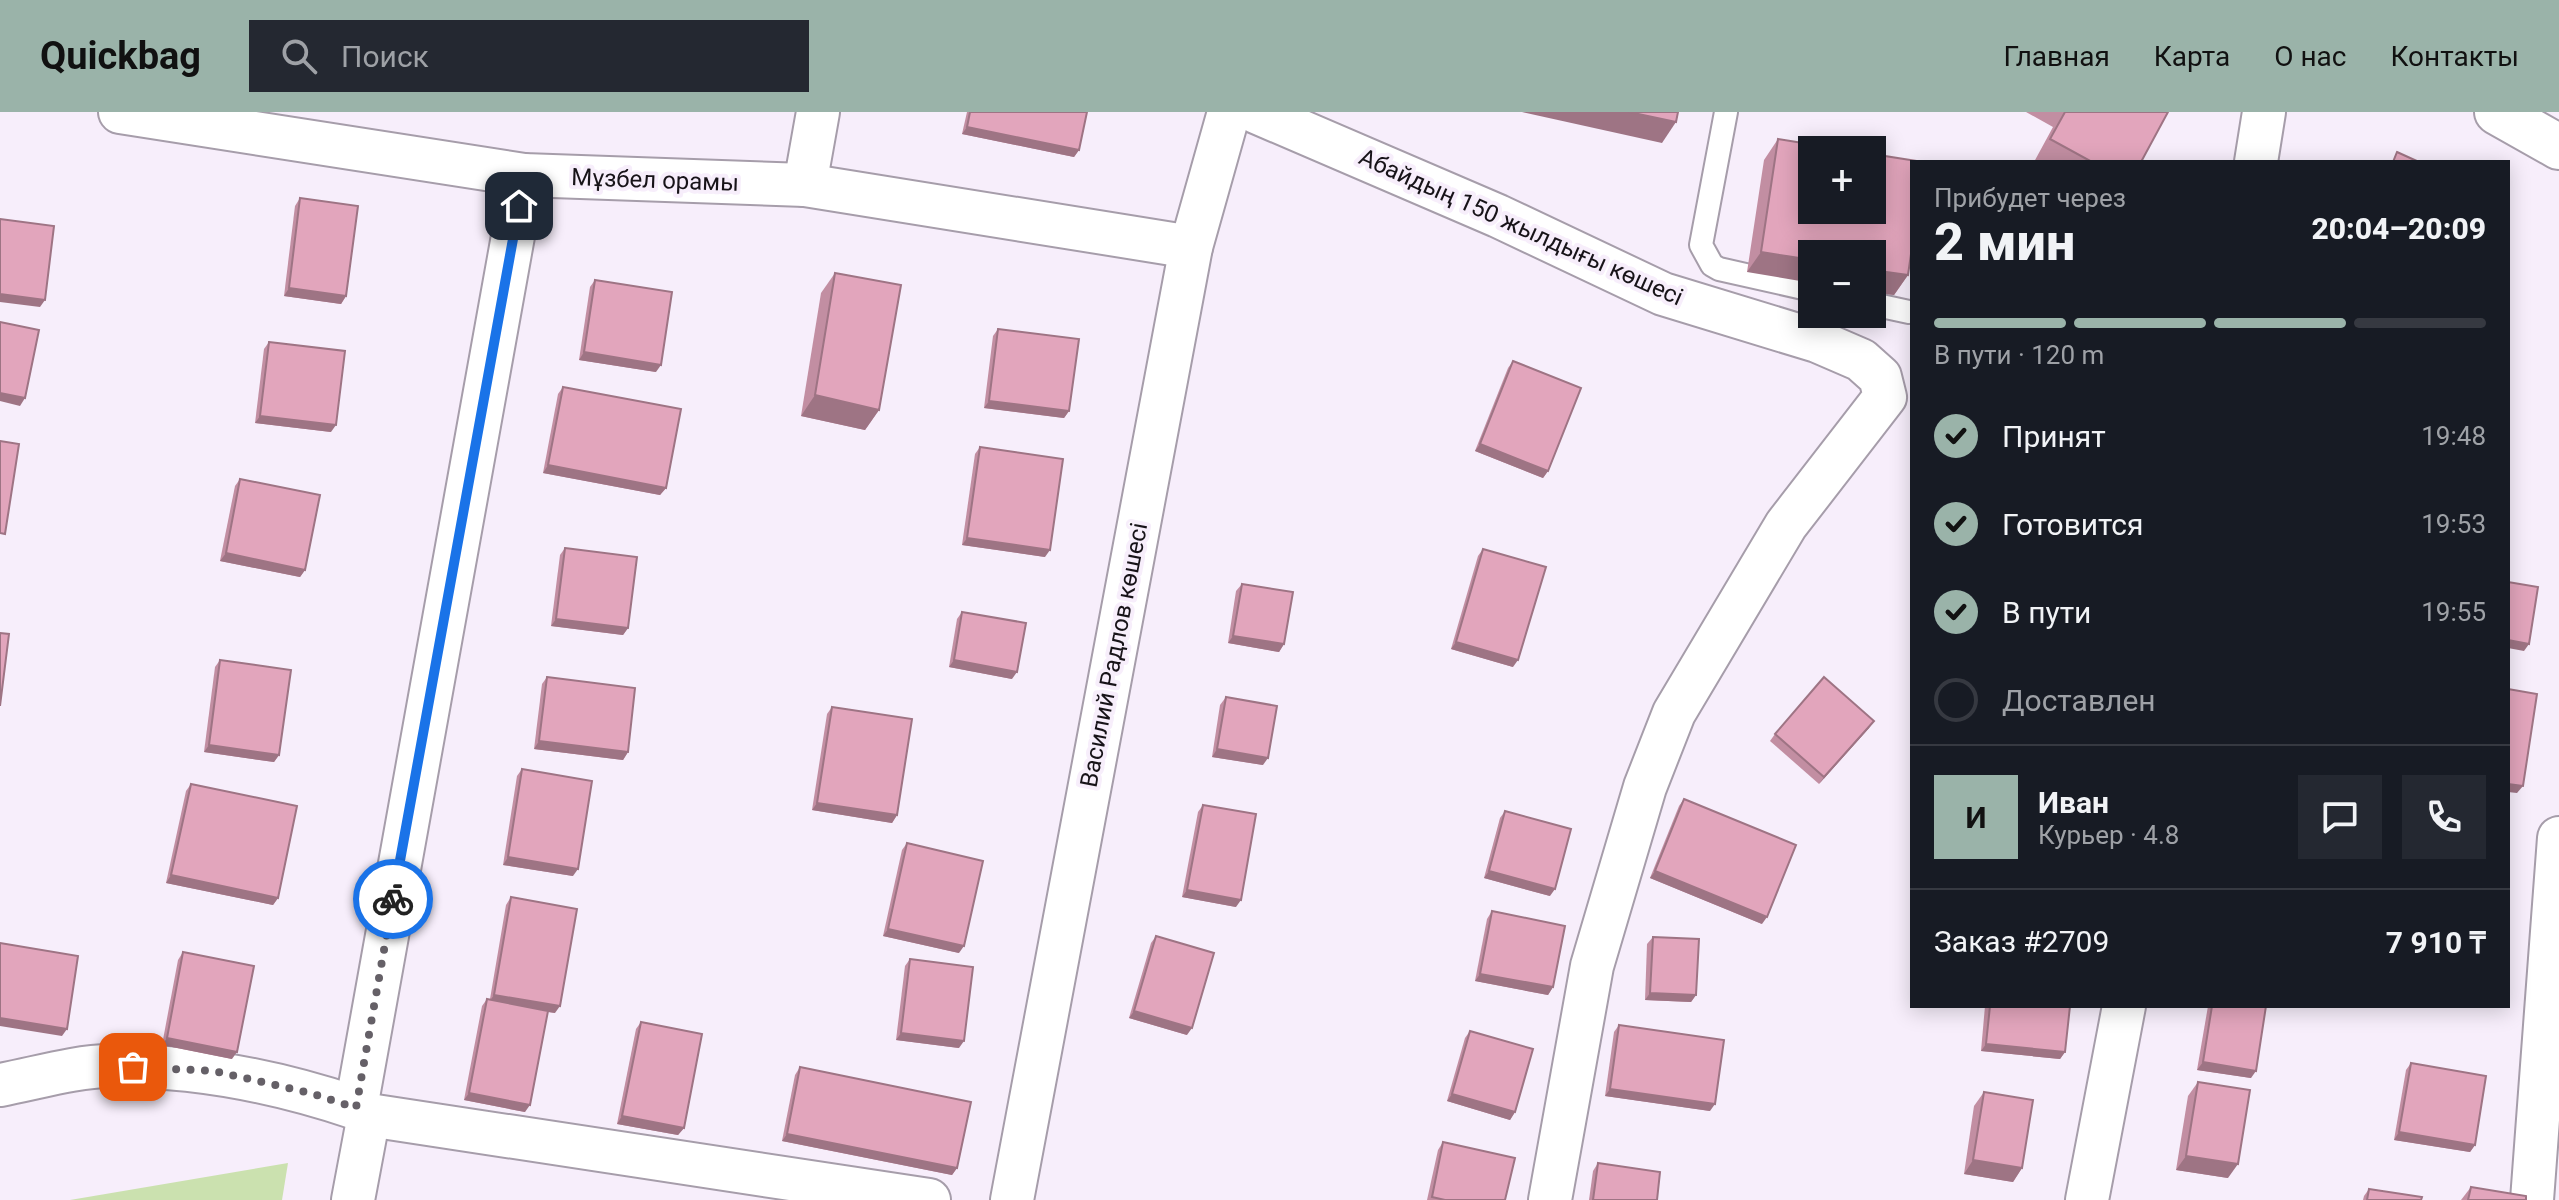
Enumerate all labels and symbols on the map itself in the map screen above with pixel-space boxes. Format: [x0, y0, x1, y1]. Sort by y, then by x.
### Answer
street label: Абайдың 150 жылдығы көшесі [1355, 143, 1687, 311]
street label: Мұзбел орамы [571, 163, 739, 197]
pin [485, 172, 553, 240]
street label: Василий Радлов көшесі [1075, 520, 1153, 790]
courier [353, 859, 433, 939]
pin [99, 1033, 167, 1101]

